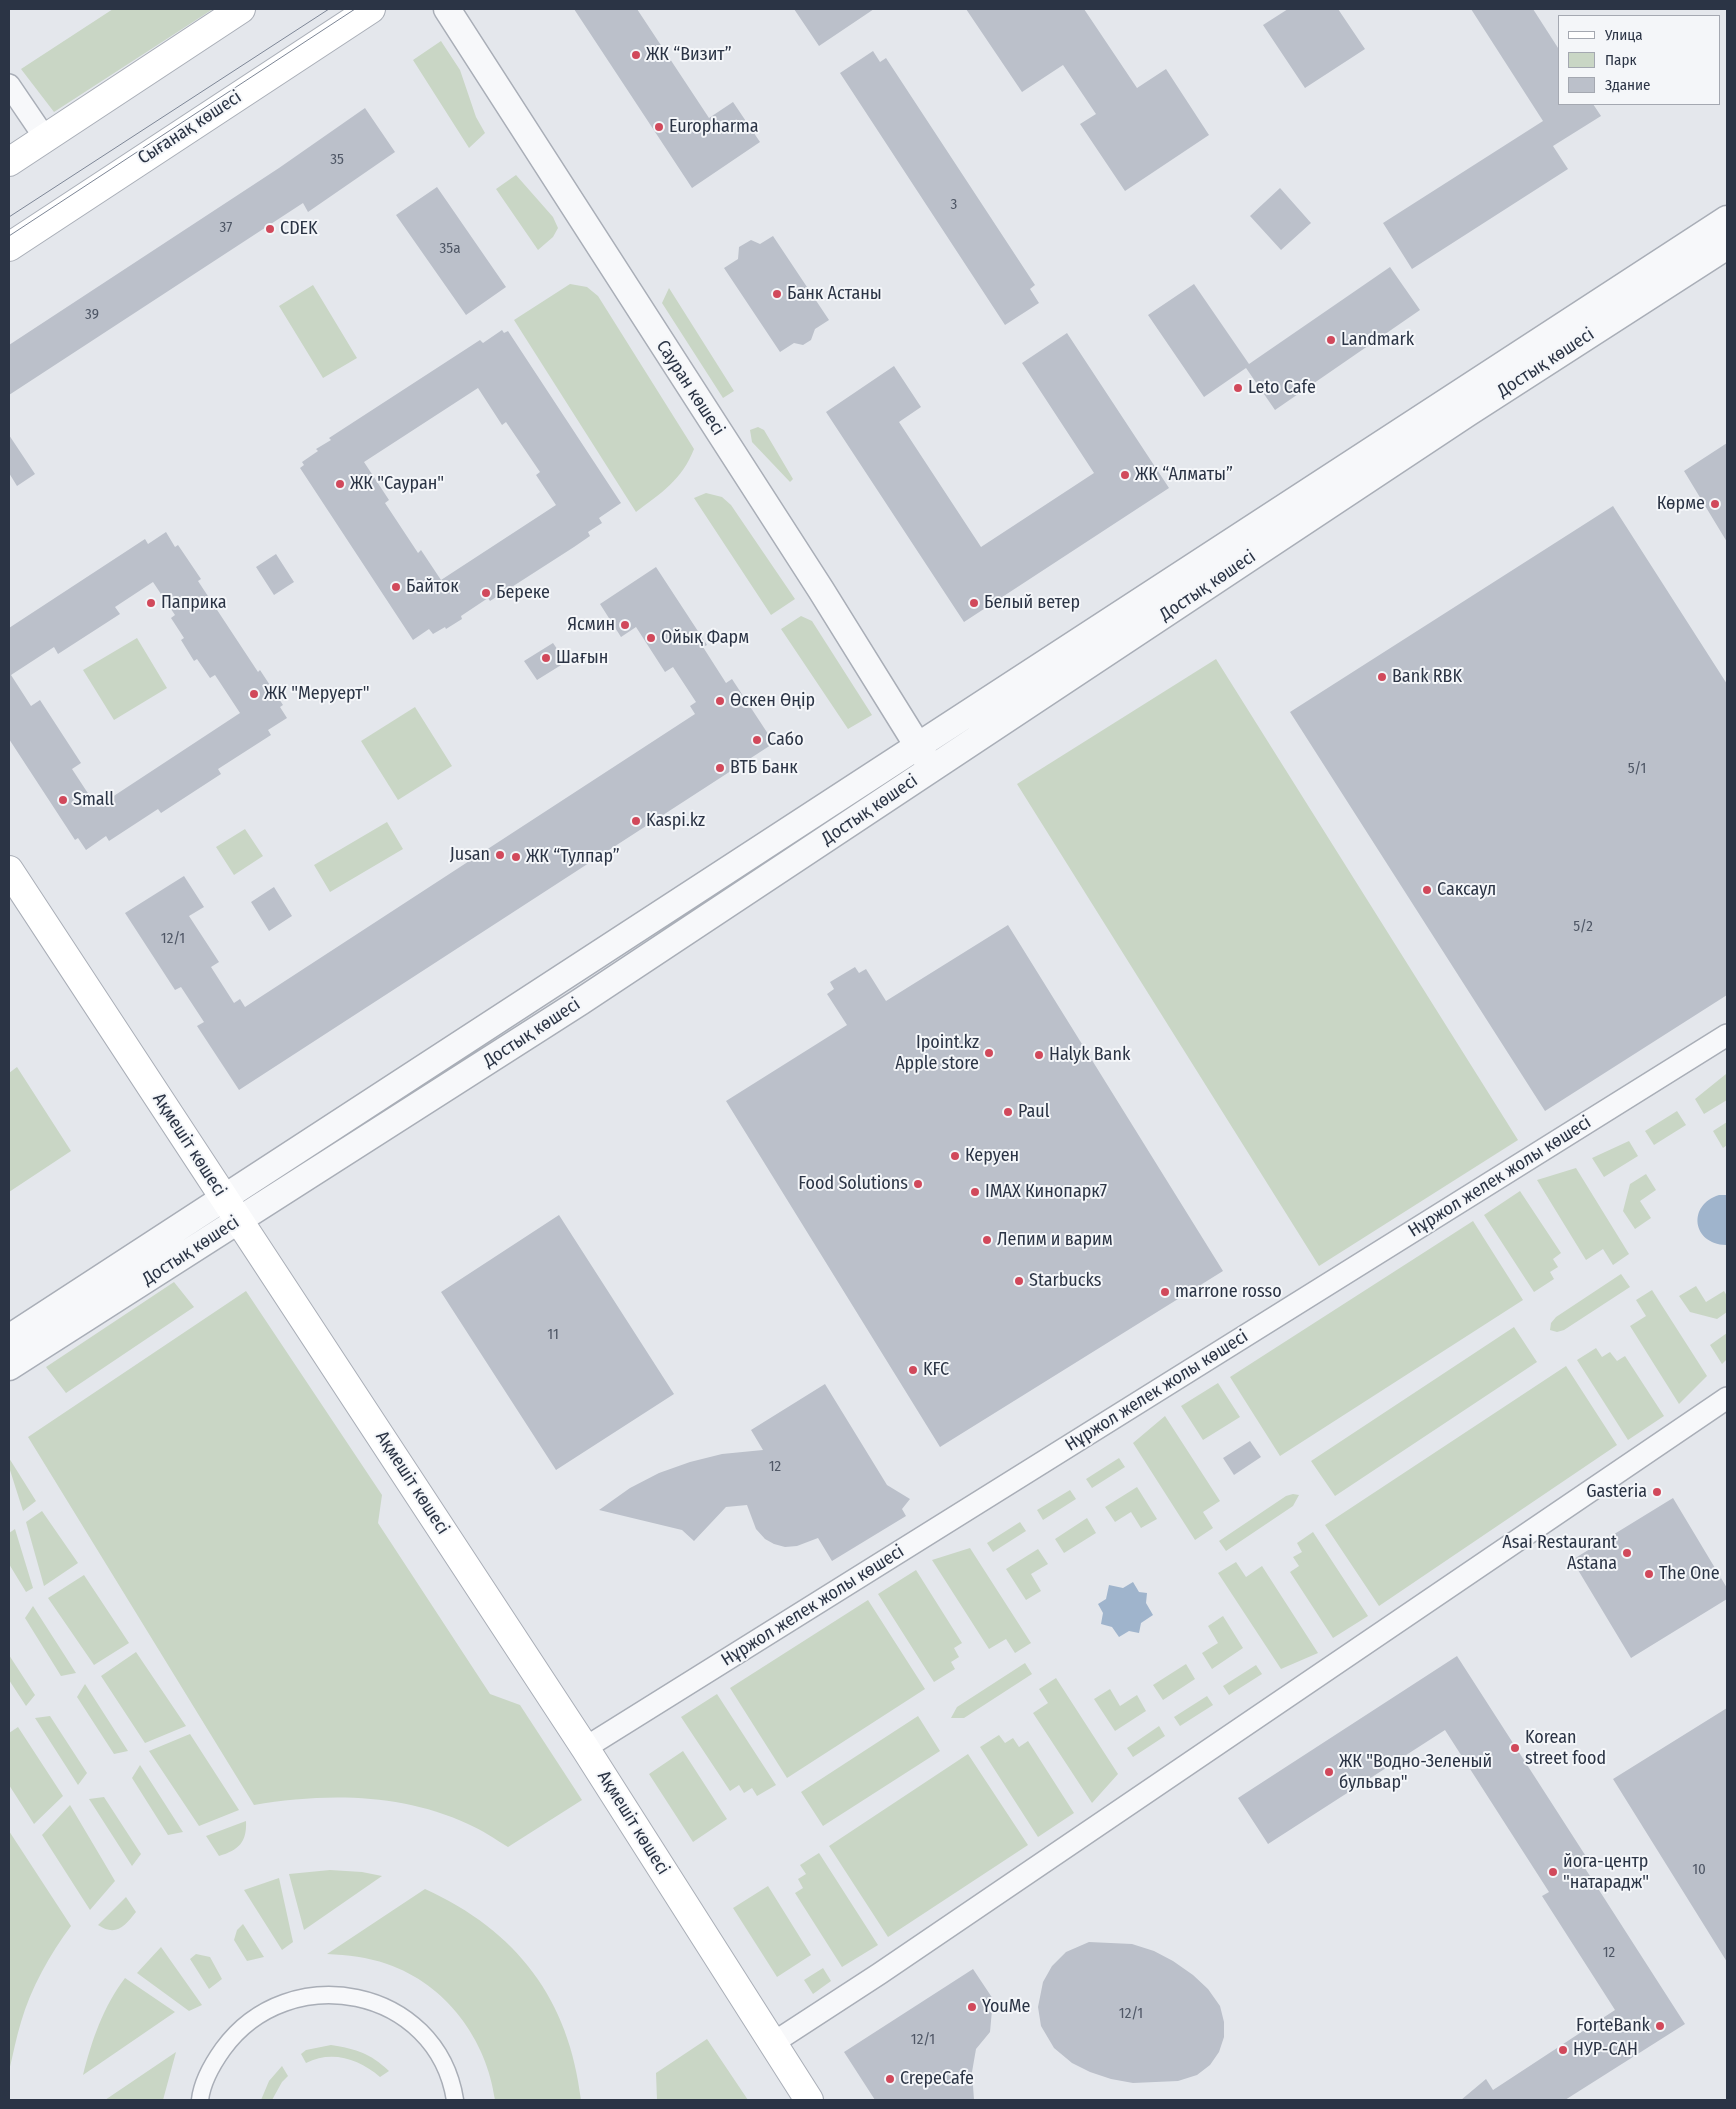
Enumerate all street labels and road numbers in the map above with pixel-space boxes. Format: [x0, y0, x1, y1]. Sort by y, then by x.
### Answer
street label: Сығанақ көшесі [134, 87, 246, 169]
street label: Достық көшесі [1494, 324, 1598, 402]
street label: Сауран көшесі [651, 336, 729, 440]
street label: Достық көшесі [1156, 546, 1260, 626]
street label: Достық көшесі [818, 770, 922, 850]
street label: Достық көшесі [480, 994, 584, 1072]
street label: Ақмешіт көшесі [148, 1089, 230, 1201]
street label: Нұржол желек жолы көшесі [1405, 1112, 1595, 1242]
street label: Достық көшесі [139, 1212, 243, 1290]
street label: Нұржол желек жолы көшесі [1062, 1326, 1252, 1456]
street label: Ақмешіт көшесі [371, 1427, 453, 1539]
street label: Нұржол желек жолы көшесі [718, 1541, 908, 1671]
street label: Ақмешіт көшесі [592, 1767, 674, 1879]

